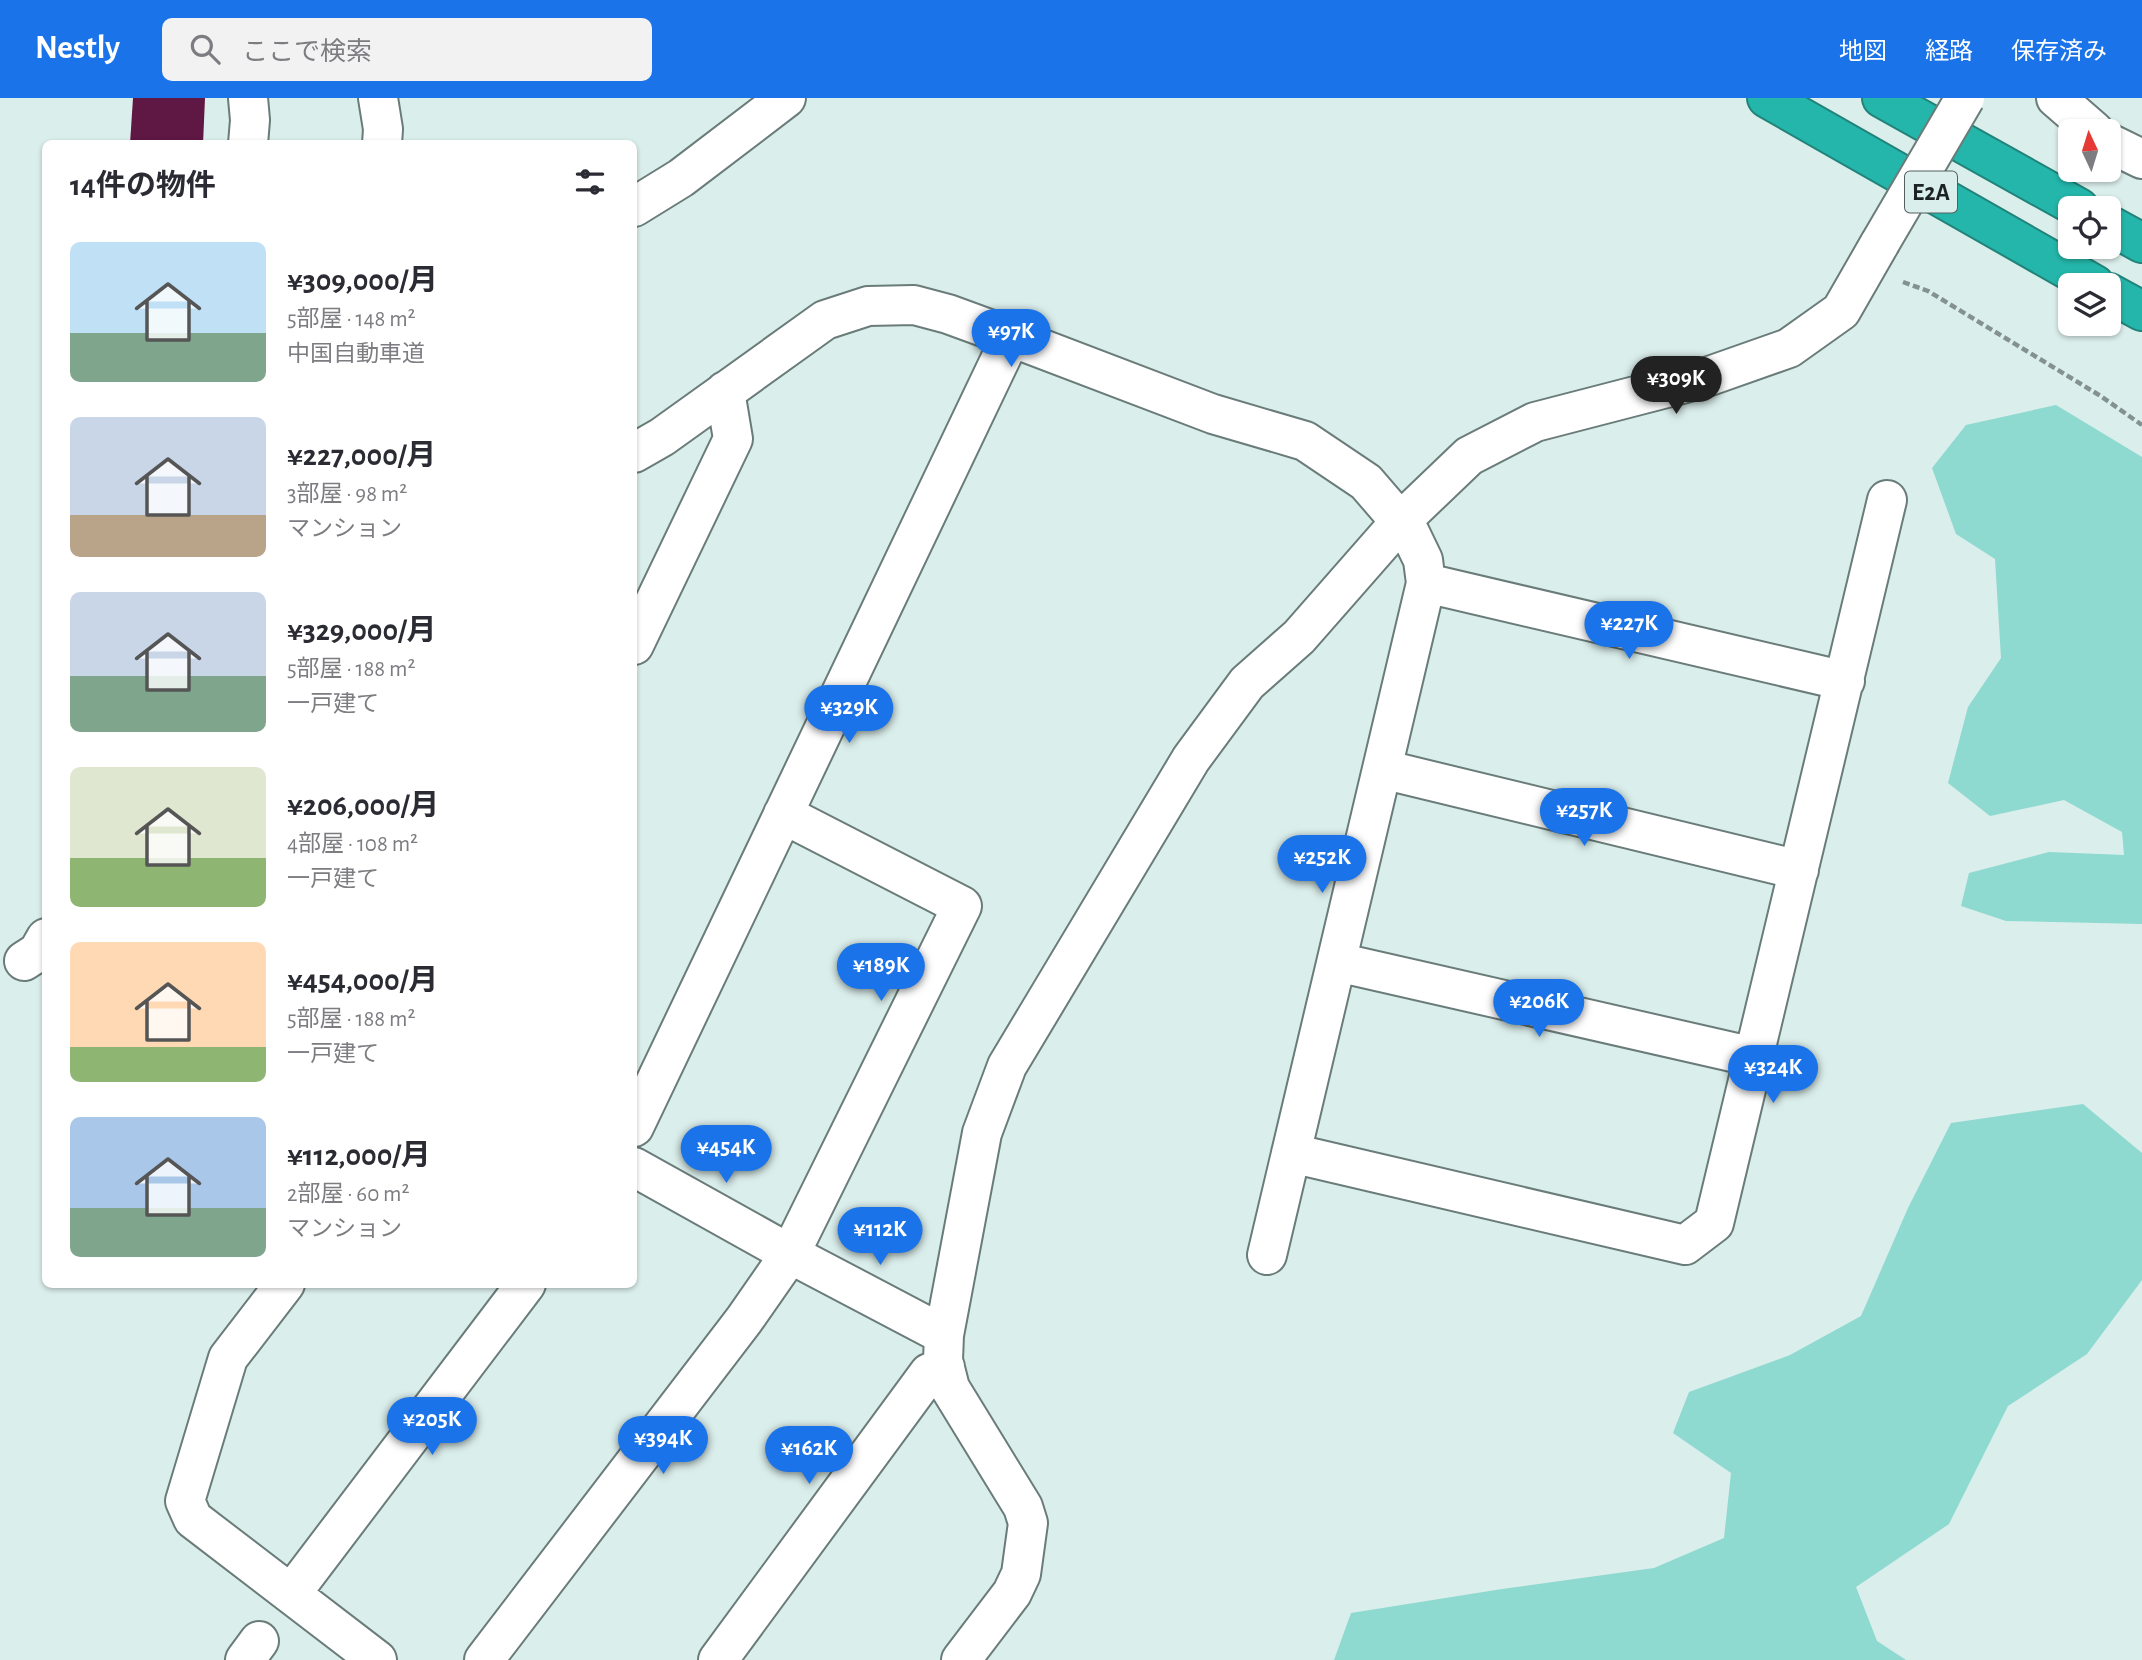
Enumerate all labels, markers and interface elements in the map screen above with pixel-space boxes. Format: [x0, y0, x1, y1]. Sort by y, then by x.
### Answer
search box [162, 18, 652, 81]
icon: search [186, 30, 224, 68]
text: Nestly [35, 32, 120, 65]
text: ここで検索 [242, 39, 372, 65]
text: 地図 [1839, 40, 1887, 64]
text: 経路 [1925, 40, 1973, 64]
text: 保存済み [2011, 40, 2107, 64]
north arrow [2058, 119, 2121, 182]
map controls [2058, 119, 2121, 336]
icon: filters [571, 163, 609, 201]
text: 14件の物件 [70, 171, 216, 201]
road number: E2A [1905, 172, 1957, 212]
button: locate [2058, 196, 2121, 259]
text: ¥309,000/月 [287, 266, 438, 296]
icon: home [126, 270, 210, 354]
button: layers [2058, 273, 2121, 336]
text: 5部屋 · 148 m² [287, 308, 416, 331]
pin: ¥97K [970, 310, 1052, 369]
text: ¥97K [988, 320, 1034, 343]
text: 中国自動車道 [287, 343, 425, 366]
pin: ¥309K [1627, 356, 1725, 416]
text: ¥309K [1647, 367, 1705, 390]
text: ¥227,000/月 [287, 441, 436, 471]
icon: home [126, 445, 210, 529]
text: 3部屋 · 98 m² [287, 483, 407, 506]
text: マンション [287, 518, 402, 541]
pin: ¥227K [1580, 602, 1678, 661]
text: ¥227K [1600, 612, 1658, 635]
text: ¥329,000/月 [287, 616, 437, 646]
icon: home [126, 620, 210, 704]
text: 5部屋 · 188 m² [287, 658, 415, 681]
pin: ¥329K [800, 686, 898, 745]
text: 一戸建て [287, 693, 379, 716]
text: ¥329K [820, 696, 878, 719]
pin: ¥257K [1535, 788, 1633, 848]
text: ¥206,000/月 [287, 791, 439, 821]
icon: home [126, 795, 210, 879]
text: ¥257K [1556, 799, 1612, 822]
text: 4部屋 · 108 m² [287, 833, 418, 856]
pin: ¥252K [1273, 836, 1371, 895]
text: ¥252K [1293, 846, 1351, 869]
text: 一戸建て [287, 868, 379, 891]
pin: ¥189K [832, 944, 930, 1003]
text: ¥189K [853, 954, 909, 977]
text: ¥454,000/月 [287, 966, 438, 996]
icon: home [126, 970, 210, 1054]
pin: ¥206K [1490, 979, 1588, 1039]
text: ¥206K [1509, 990, 1569, 1013]
text: 5部屋 · 188 m² [287, 1008, 415, 1031]
text: 一戸建て [287, 1043, 379, 1066]
pin: ¥324K [1724, 1046, 1822, 1105]
text: ¥324K [1744, 1056, 1802, 1079]
pin: ¥454K [677, 1126, 775, 1185]
text: ¥454K [697, 1136, 755, 1159]
text: ¥112,000/月 [287, 1141, 431, 1171]
icon: home [126, 1145, 210, 1229]
text: 2部屋 · 60 m² [287, 1183, 410, 1206]
pin: ¥112K [831, 1208, 929, 1267]
text: マンション [287, 1218, 402, 1241]
text: ¥112K [854, 1218, 906, 1241]
pin: ¥205K [383, 1398, 481, 1457]
text: ¥205K [403, 1408, 461, 1431]
pin: ¥394K [614, 1416, 712, 1476]
pin: ¥162K [760, 1426, 858, 1486]
text: ¥394K [634, 1427, 692, 1450]
text: ¥162K [781, 1437, 837, 1460]

